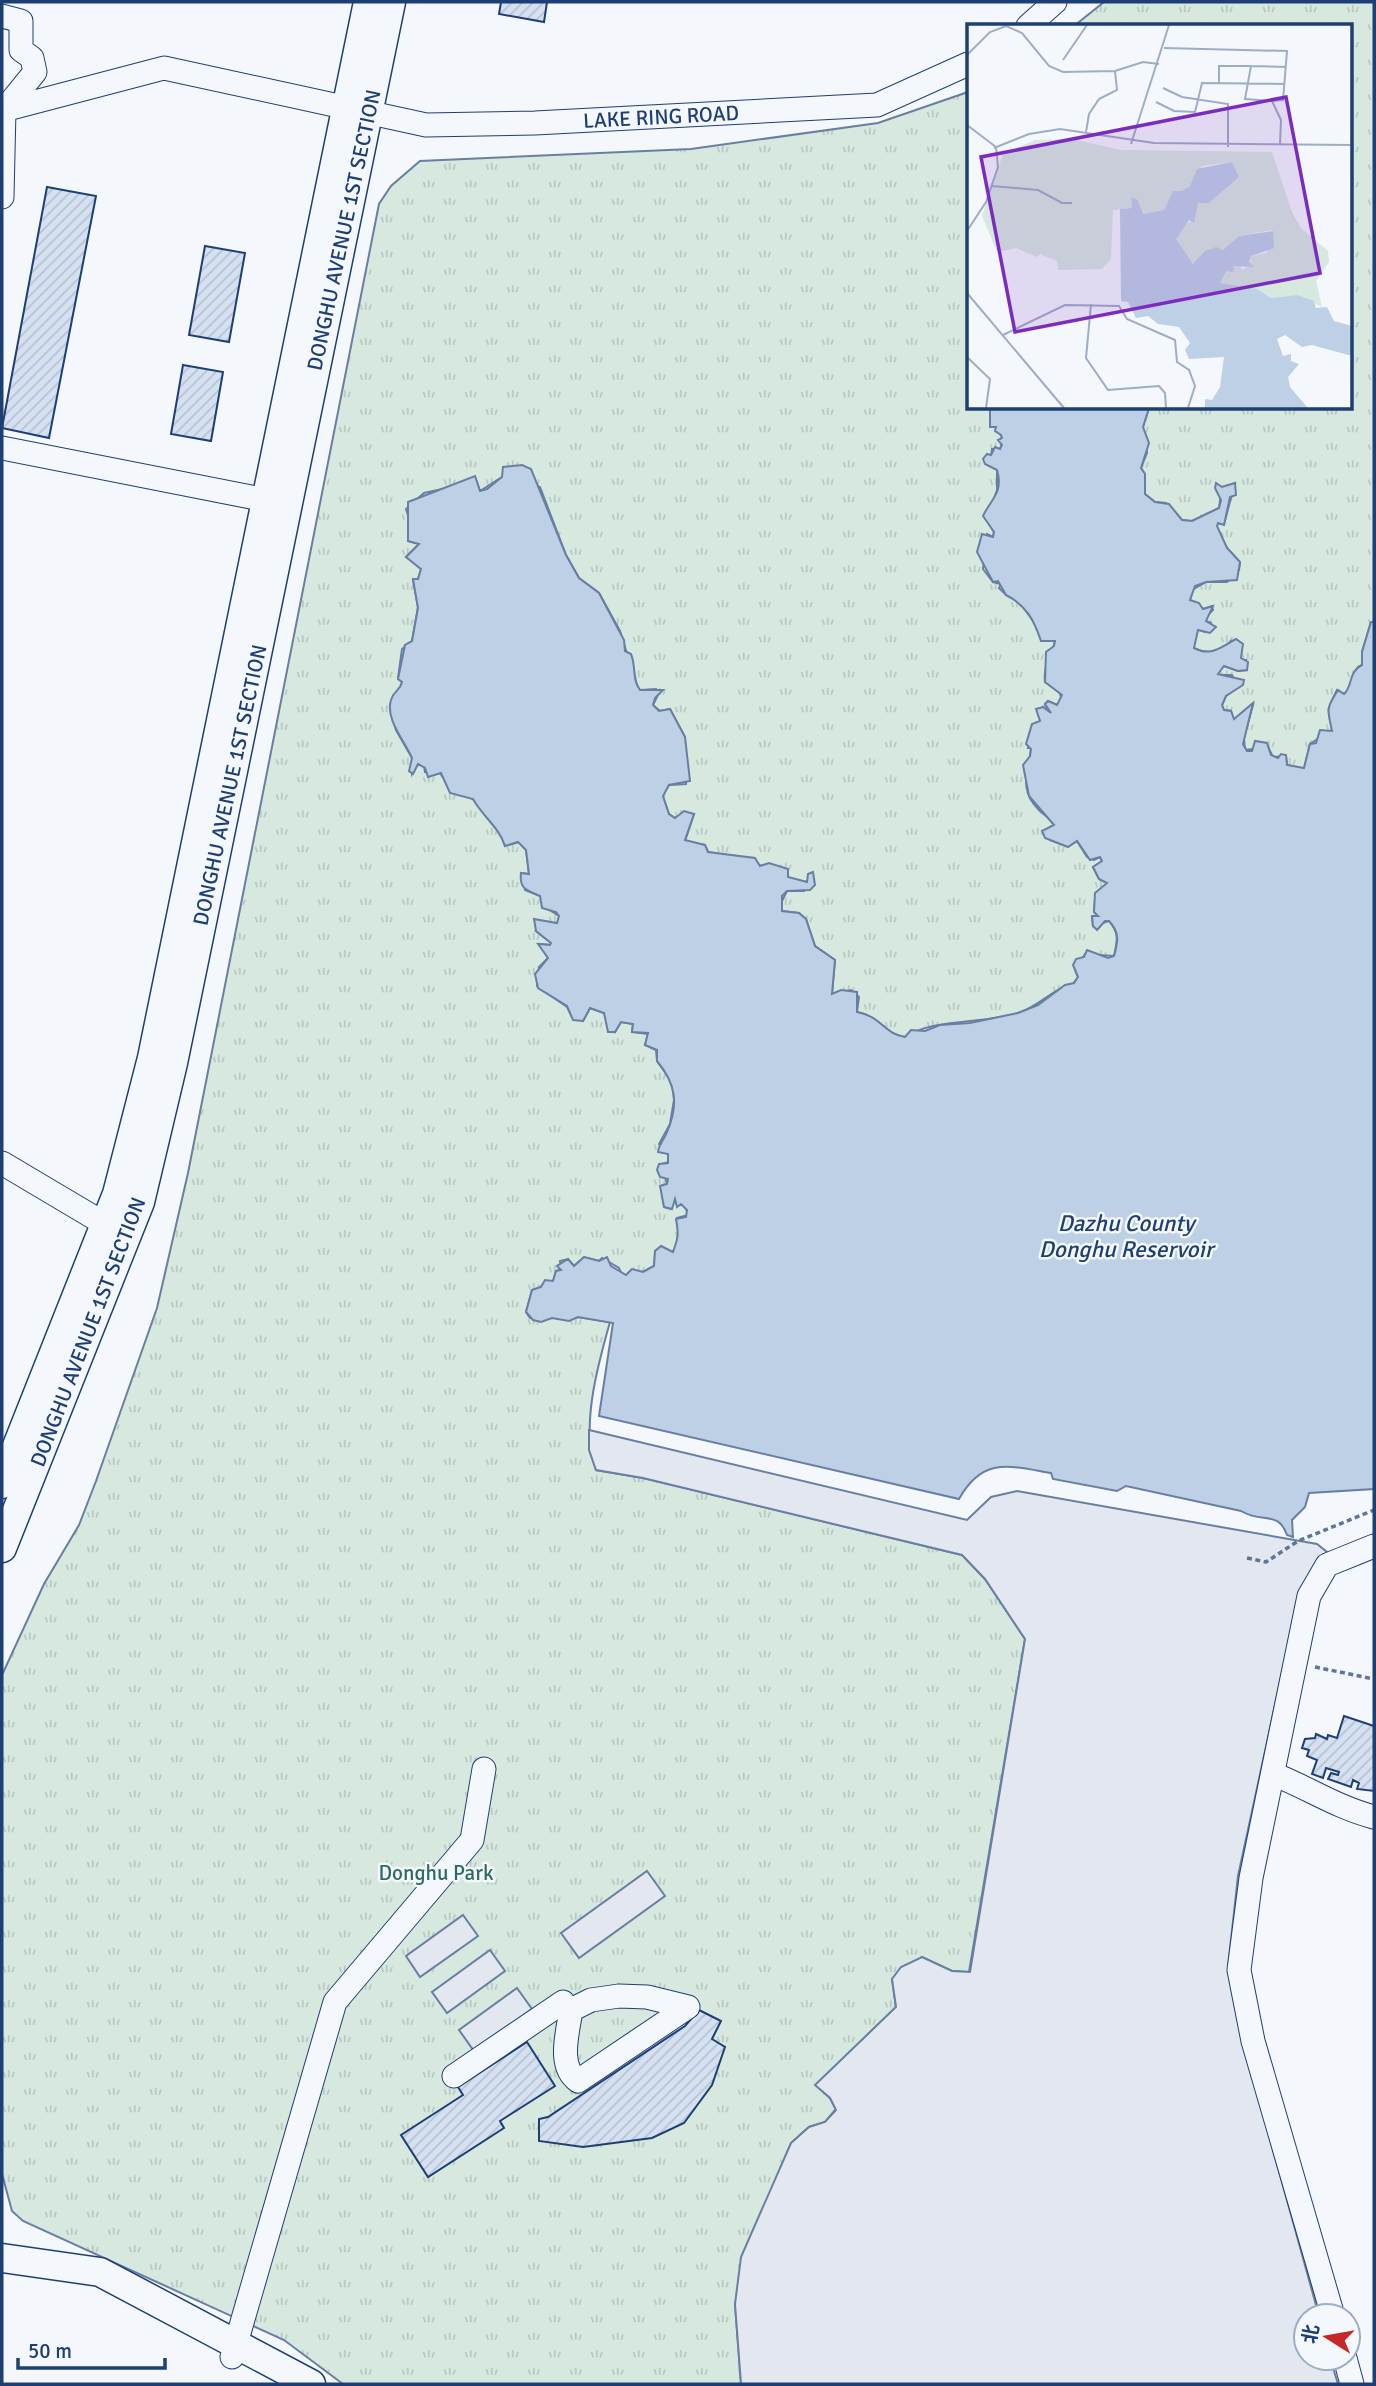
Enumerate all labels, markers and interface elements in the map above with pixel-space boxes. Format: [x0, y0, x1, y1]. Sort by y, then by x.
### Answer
inset map [967, 24, 1352, 410]
street label: DONGHU AVENUE 1ST SECTION [301, 87, 387, 373]
street label: LAKE RING ROAD [582, 100, 740, 134]
street label: DONGHU AVENUE 1ST SECTION [187, 642, 273, 928]
street label: DONGHU AVENUE 1ST SECTION [24, 1194, 152, 1470]
water label: Dazhu County Donghu Reservoir [1039, 1209, 1217, 1264]
park label: Donghu Park [379, 1860, 494, 1886]
north arrow [1292, 2302, 1362, 2372]
text: 北 [1298, 2322, 1325, 2346]
scale bar [18, 2326, 164, 2370]
text: 50 m [28, 2338, 72, 2364]

